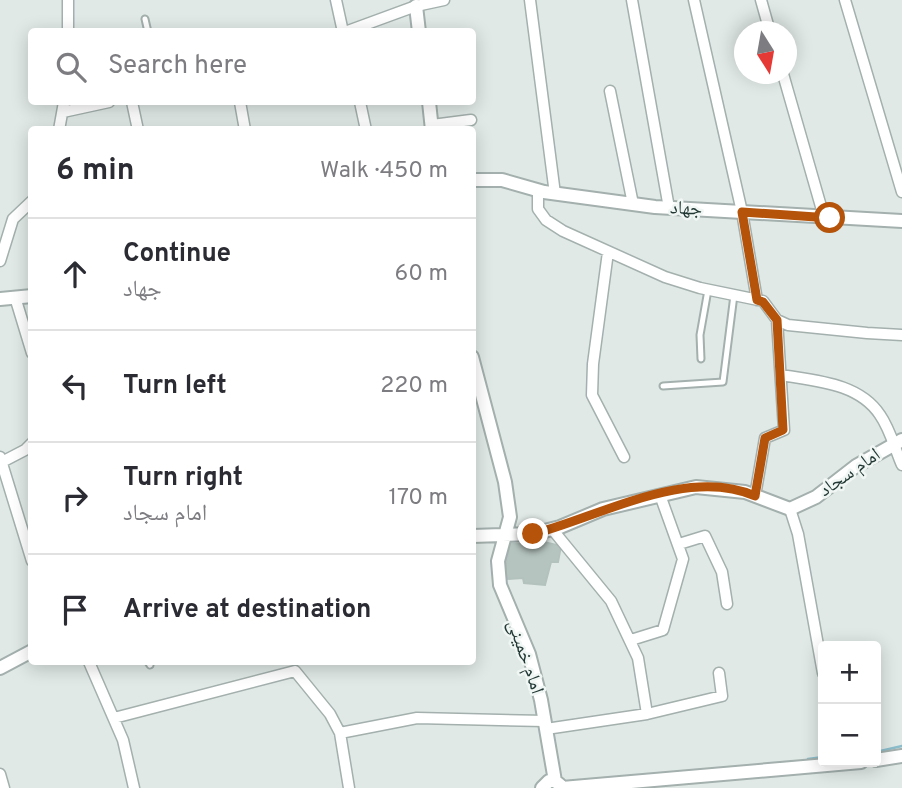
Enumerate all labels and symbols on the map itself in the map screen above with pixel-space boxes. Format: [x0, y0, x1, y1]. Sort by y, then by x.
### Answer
north arrow [734, 21, 797, 84]
street label: جهاد [669, 196, 703, 222]
route start [814, 202, 845, 233]
street label: امام سجاد [815, 443, 885, 503]
route end [517, 518, 548, 549]
street label: امام خمینی [501, 617, 549, 697]

